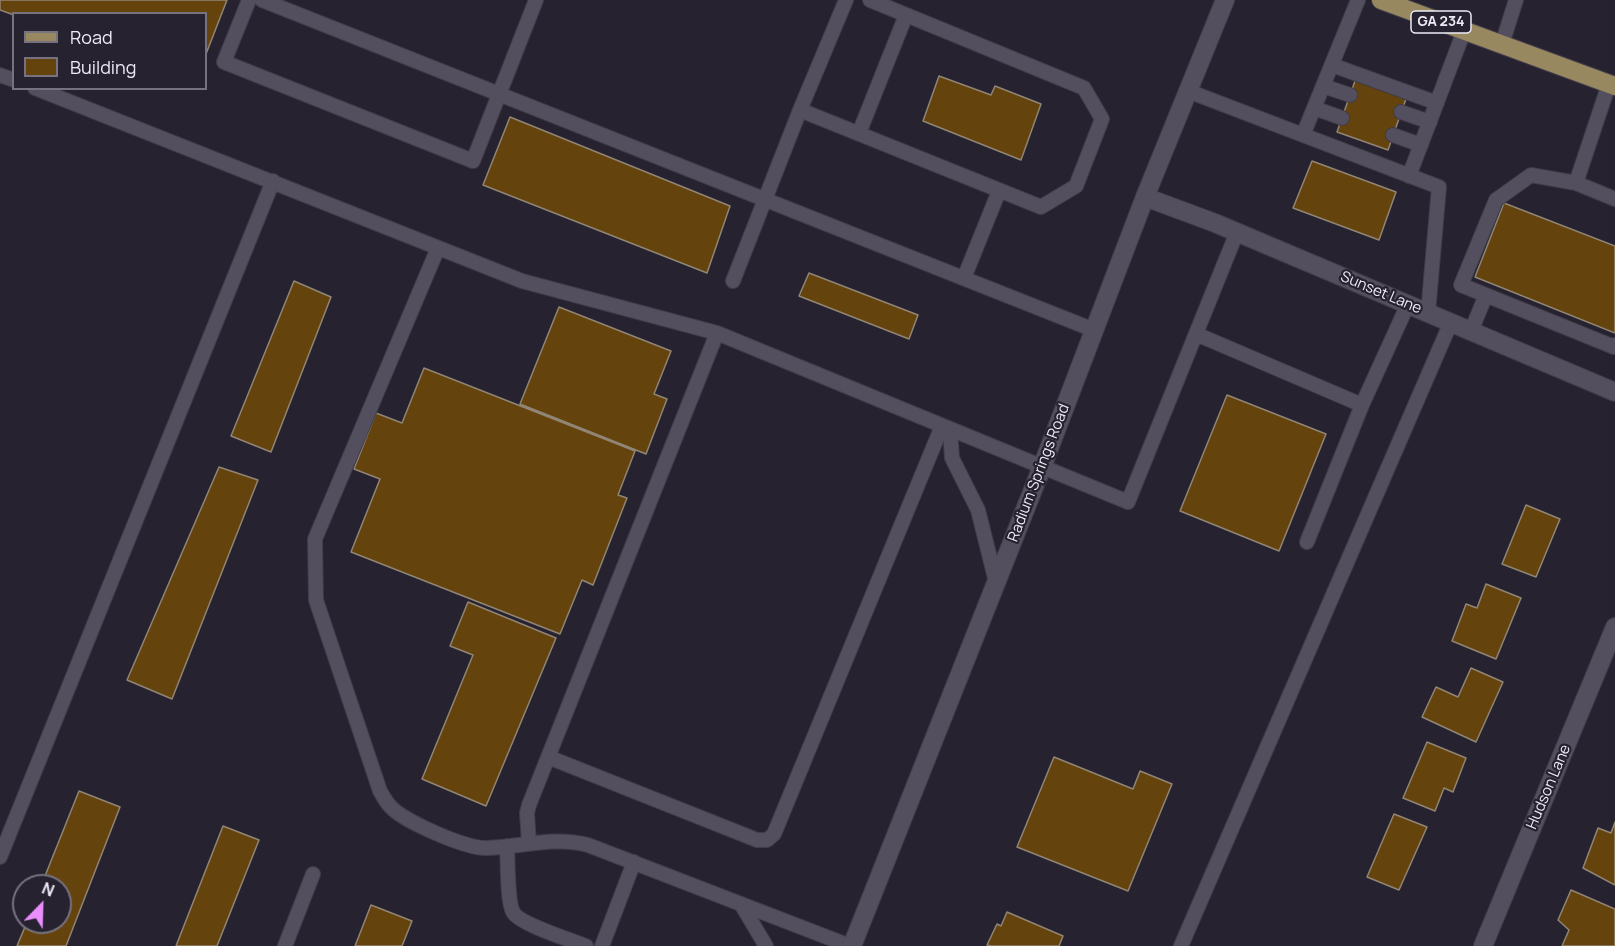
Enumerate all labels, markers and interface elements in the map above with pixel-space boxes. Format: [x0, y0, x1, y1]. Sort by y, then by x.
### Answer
road number: GA 234 [1411, 11, 1471, 33]
legend [12, 12, 207, 90]
text: Road [70, 25, 113, 49]
text: Building [70, 55, 136, 79]
street label: Sunset Lane [1338, 268, 1424, 318]
street label: Radium Springs Road [1004, 402, 1074, 544]
street label: Hudson Lane [1523, 742, 1575, 832]
north arrow [12, 874, 72, 934]
text: N [39, 877, 58, 902]

